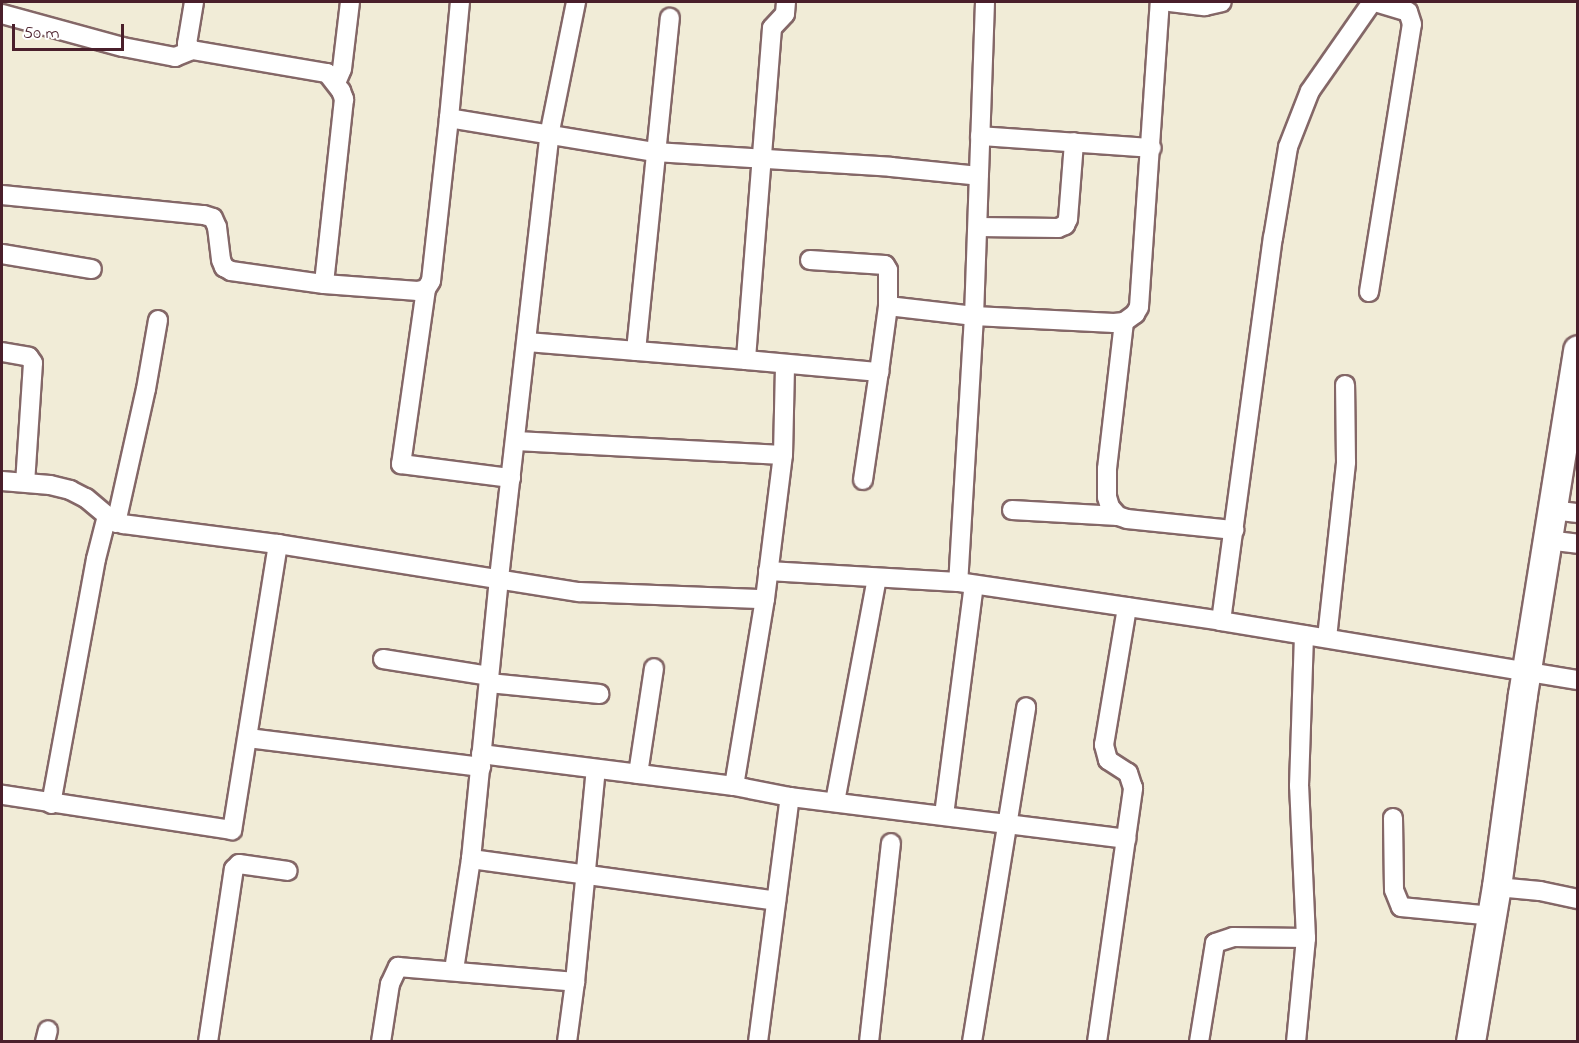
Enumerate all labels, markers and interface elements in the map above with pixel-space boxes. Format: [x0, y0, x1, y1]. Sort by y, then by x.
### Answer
scale bar [15, 12, 128, 50]
text: 50 m [23, 21, 60, 47]

